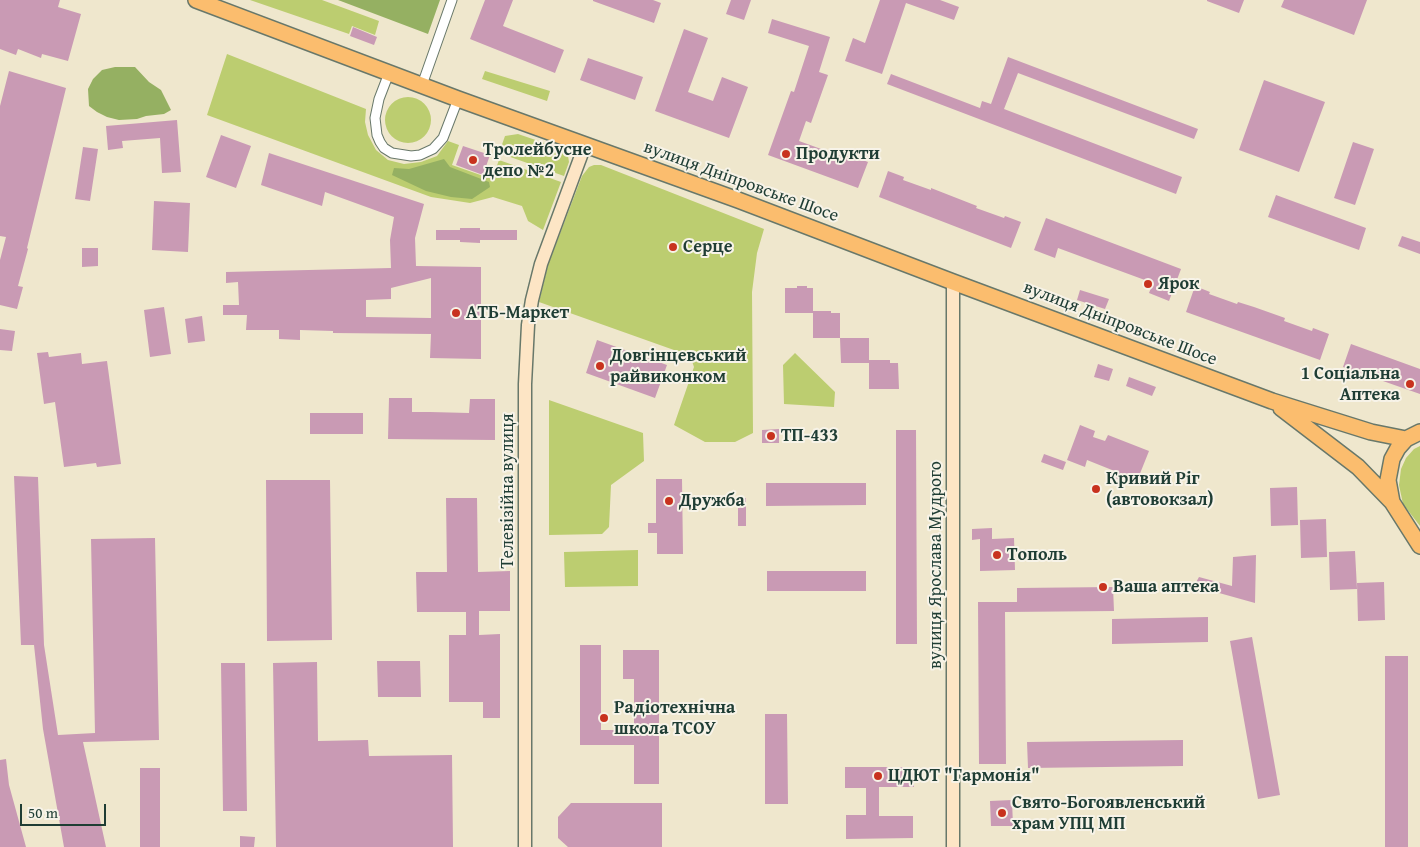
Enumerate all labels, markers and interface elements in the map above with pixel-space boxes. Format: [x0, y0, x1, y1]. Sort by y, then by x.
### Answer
street label: вулиця Дніпровське Шосе [641, 137, 841, 227]
place label: Тролейбусне депо №2 [483, 139, 592, 182]
place label: Продукти [796, 143, 880, 165]
marker: Продукти [780, 148, 792, 160]
marker: Тролейбусне депо №2 [467, 154, 479, 166]
place label: Серце [683, 236, 733, 258]
marker: Серце [667, 241, 679, 253]
place label: Ярок [1158, 273, 1199, 295]
street label: вулиця Дніпровське Шосе [1020, 277, 1220, 371]
marker: Ярок [1142, 278, 1154, 290]
place label: АТБ-Маркет [466, 302, 569, 324]
marker: АТБ-Маркет [450, 307, 462, 319]
place label: Довгінцевський райвиконком [610, 345, 746, 388]
marker: Довгінцевський райвиконком [594, 360, 606, 372]
place label: 1 Соціальна Аптека [1301, 363, 1400, 406]
marker: 1 Соціальна Аптека [1404, 378, 1416, 390]
street label: Телевізійна вулиця [497, 413, 519, 569]
place label: ТП-433 [781, 425, 838, 447]
marker: ТП-433 [765, 430, 777, 442]
street label: вулиця Ярослава Мудрого [925, 461, 947, 669]
place label: Кривий Ріг (автовокзал) [1106, 468, 1214, 510]
marker: Кривий Ріг (автовокзал) [1090, 483, 1102, 495]
place label: Дружба [679, 490, 745, 512]
marker: Дружба [663, 495, 675, 507]
place label: Тополь [1007, 544, 1067, 566]
marker: Тополь [991, 549, 1003, 561]
place label: Ваша аптека [1113, 576, 1219, 598]
marker: Ваша аптека [1097, 581, 1109, 593]
place label: Радіотехнічна школа ТСОУ [614, 697, 735, 740]
marker: Радіотехнічна школа ТСОУ [598, 712, 610, 724]
place label: ЦДЮТ "Гармонія" [888, 765, 1040, 787]
marker: ЦДЮТ "Гармонія" [872, 770, 884, 782]
place label: Свято-Богоявленський храм УПЦ МП [1012, 792, 1205, 834]
scale bar [22, 794, 109, 826]
text: 50 m [28, 802, 58, 823]
marker: Свято-Богоявленський храм УПЦ МП [996, 807, 1008, 819]

